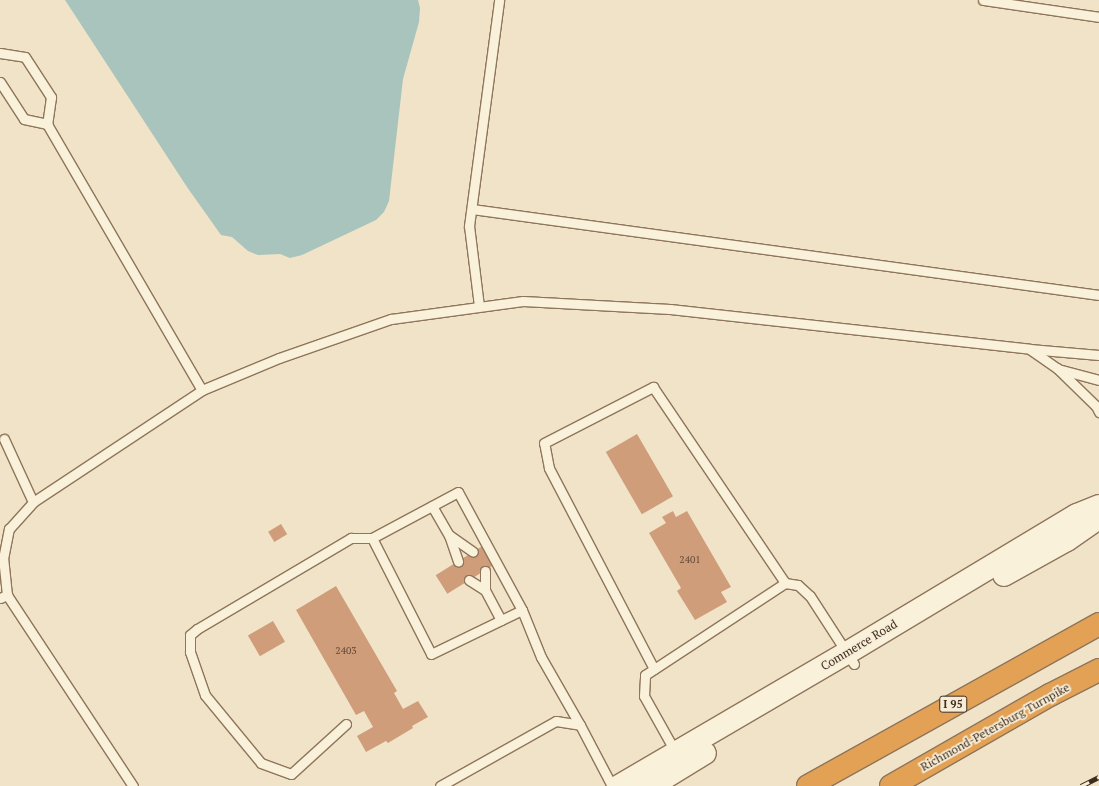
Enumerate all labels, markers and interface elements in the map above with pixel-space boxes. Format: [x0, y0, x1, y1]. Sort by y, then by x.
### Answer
house number: 2401 [679, 554, 701, 566]
street label: Commerce Road [818, 617, 900, 673]
house number: 2403 [335, 645, 357, 657]
street label: Richmond-Petersburg Turnpike [918, 680, 1072, 774]
road number: I 95 [939, 695, 967, 713]

